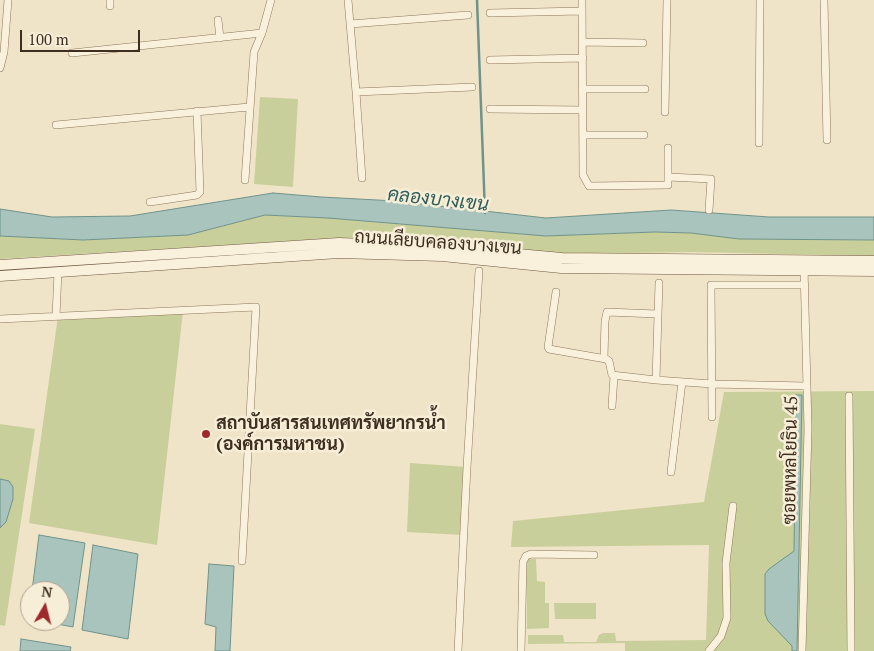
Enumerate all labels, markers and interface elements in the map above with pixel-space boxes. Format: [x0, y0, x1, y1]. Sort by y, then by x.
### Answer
scale bar [22, 20, 142, 52]
text: 100 m [28, 29, 69, 49]
water label: คลองบางเขน [386, 183, 490, 217]
street label: ถนนเลียบคลองบางเขน [354, 226, 522, 260]
street label: ซอยพหลโยธิน 45 [779, 395, 803, 525]
place label: สถาบันสารสนเทศทรัพยากรน้ำ (องค์การมหาชน) [216, 413, 446, 456]
marker: สถาบันสารสนเทศทรัพยากรน้ำ (องค์การมหาชน) [200, 428, 212, 440]
north arrow [20, 581, 70, 631]
text: N [40, 581, 54, 602]

